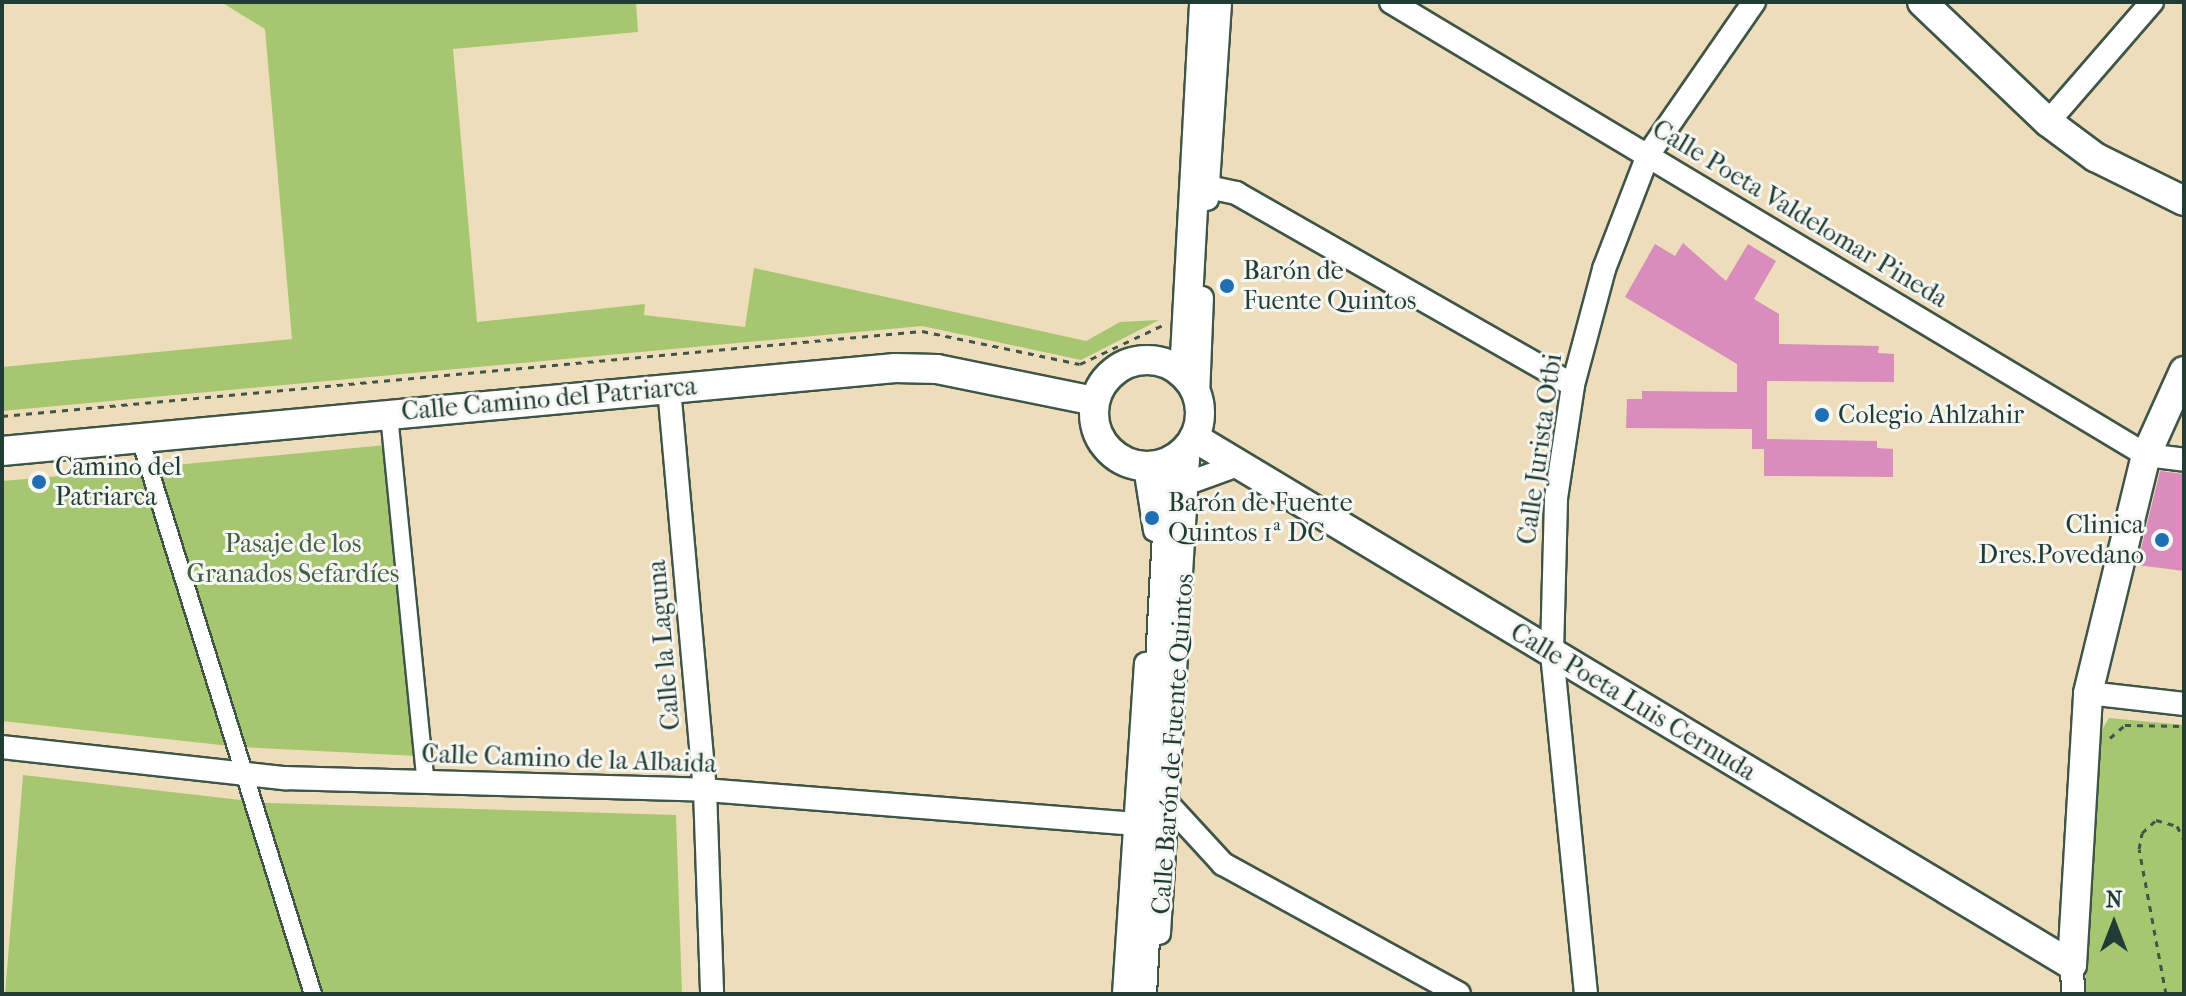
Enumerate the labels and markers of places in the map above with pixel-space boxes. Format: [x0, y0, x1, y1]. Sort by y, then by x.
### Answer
place label: Barón de Fuente Quintos [1243, 255, 1416, 316]
marker: Barón de Fuente Quintos [1218, 277, 1236, 295]
place label: Colegio Ahlzahir [1838, 399, 2024, 431]
marker: Colegio Ahlzahir [1813, 406, 1831, 424]
place label: Camino del Patriarca [55, 451, 182, 512]
marker: Camino del Patriarca [30, 473, 48, 491]
place label: Barón de Fuente Quintos 1ª DC [1168, 487, 1353, 548]
marker: Barón de Fuente Quintos 1ª DC [1143, 509, 1161, 527]
place label: Clinica Dres.Povedano [1978, 509, 2144, 570]
marker: Clinica Dres.Povedano [2151, 529, 2173, 551]

